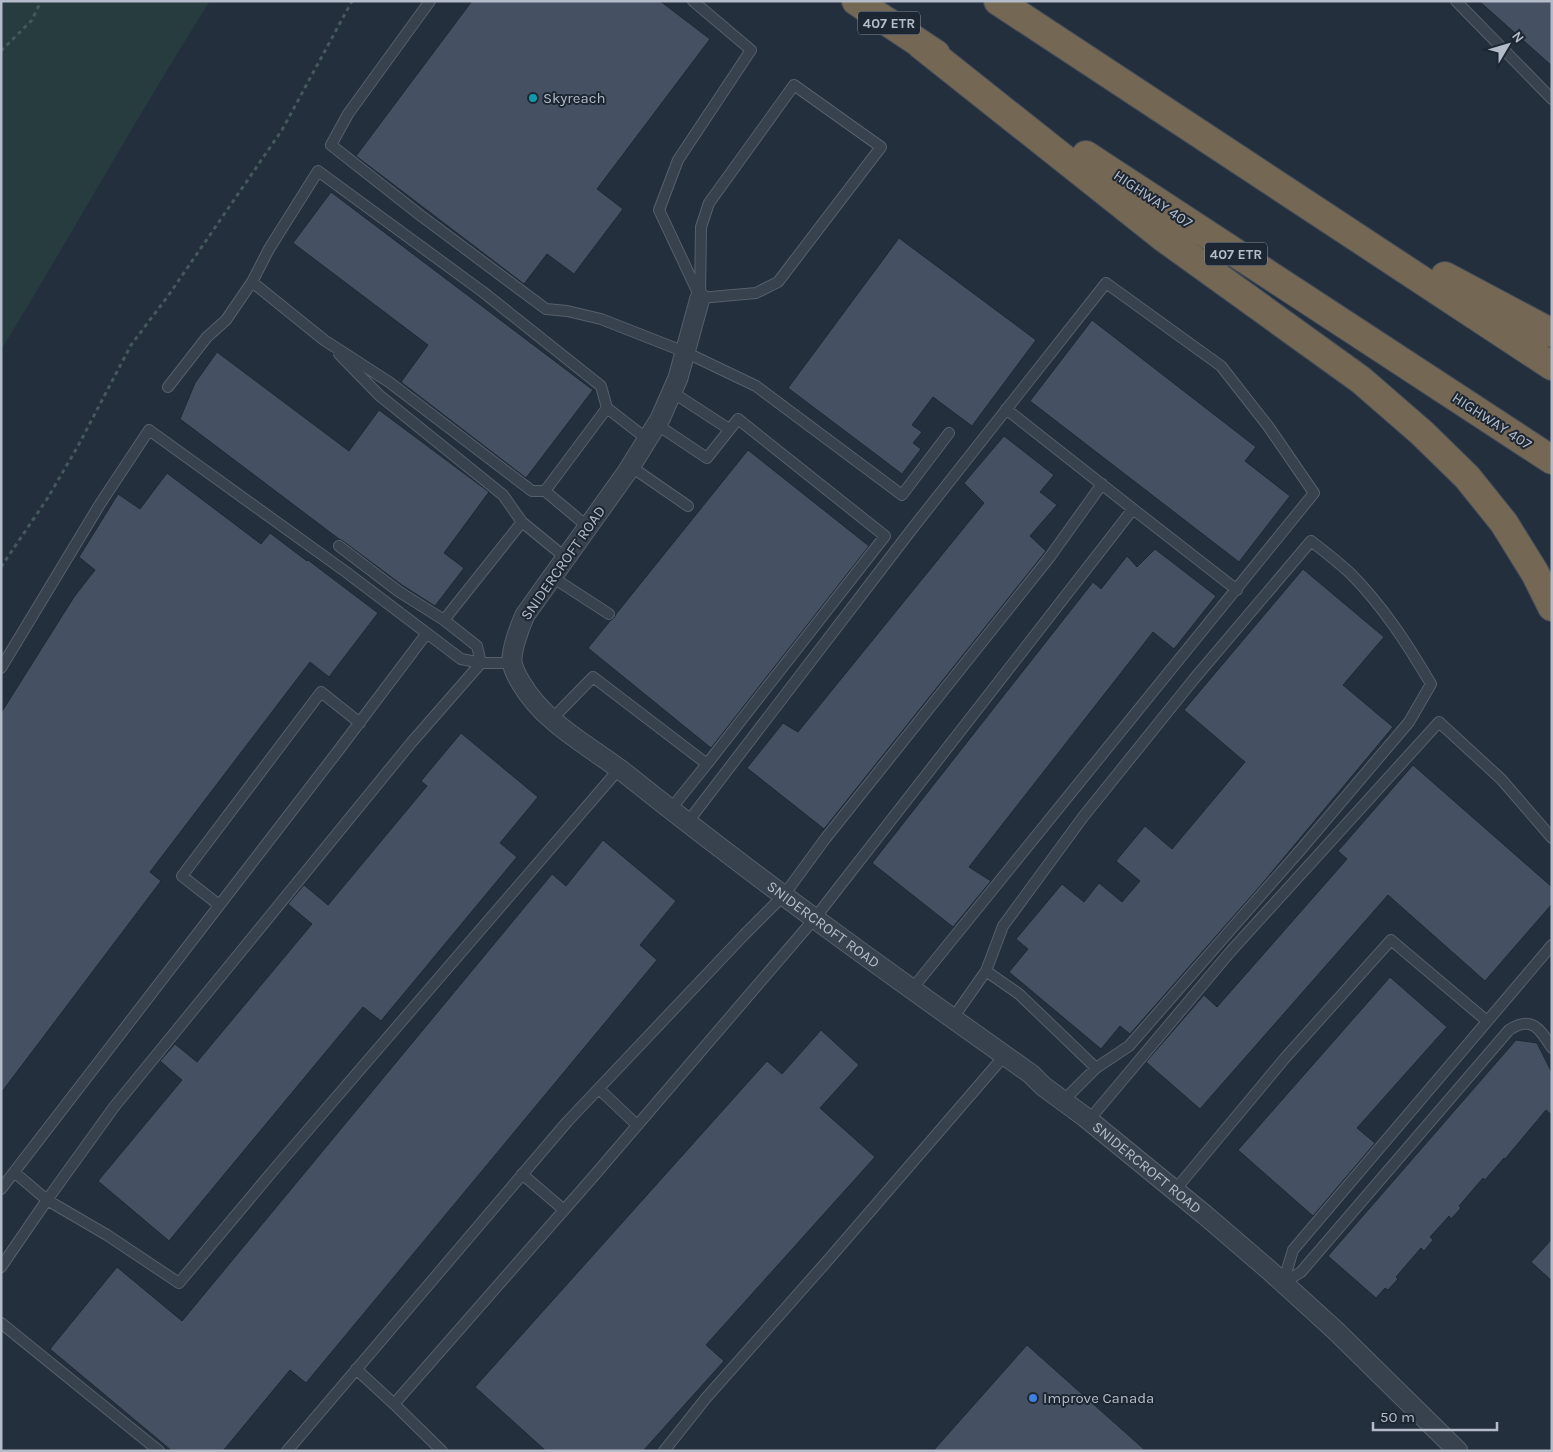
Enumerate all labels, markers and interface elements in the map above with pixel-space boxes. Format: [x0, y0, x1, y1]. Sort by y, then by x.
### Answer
road number: 407 ETR [858, 12, 920, 34]
north arrow [1483, 20, 1533, 70]
text: N [1508, 28, 1528, 46]
place label: Skyreach [543, 89, 605, 107]
marker: Skyreach [527, 92, 539, 104]
street label: HIGHWAY 407 [1110, 166, 1196, 232]
road number: 407 ETR [1205, 242, 1267, 266]
street label: HIGHWAY 407 [1449, 389, 1535, 453]
street label: SNIDERCROFT ROAD [517, 502, 609, 624]
street label: SNIDERCROFT ROAD [763, 877, 883, 972]
street label: SNIDERCROFT ROAD [1089, 1118, 1205, 1217]
place label: Improve Canada [1043, 1389, 1154, 1407]
marker: Improve Canada [1027, 1392, 1039, 1404]
scale bar [1373, 1400, 1497, 1432]
text: 50 m [1380, 1408, 1415, 1426]

